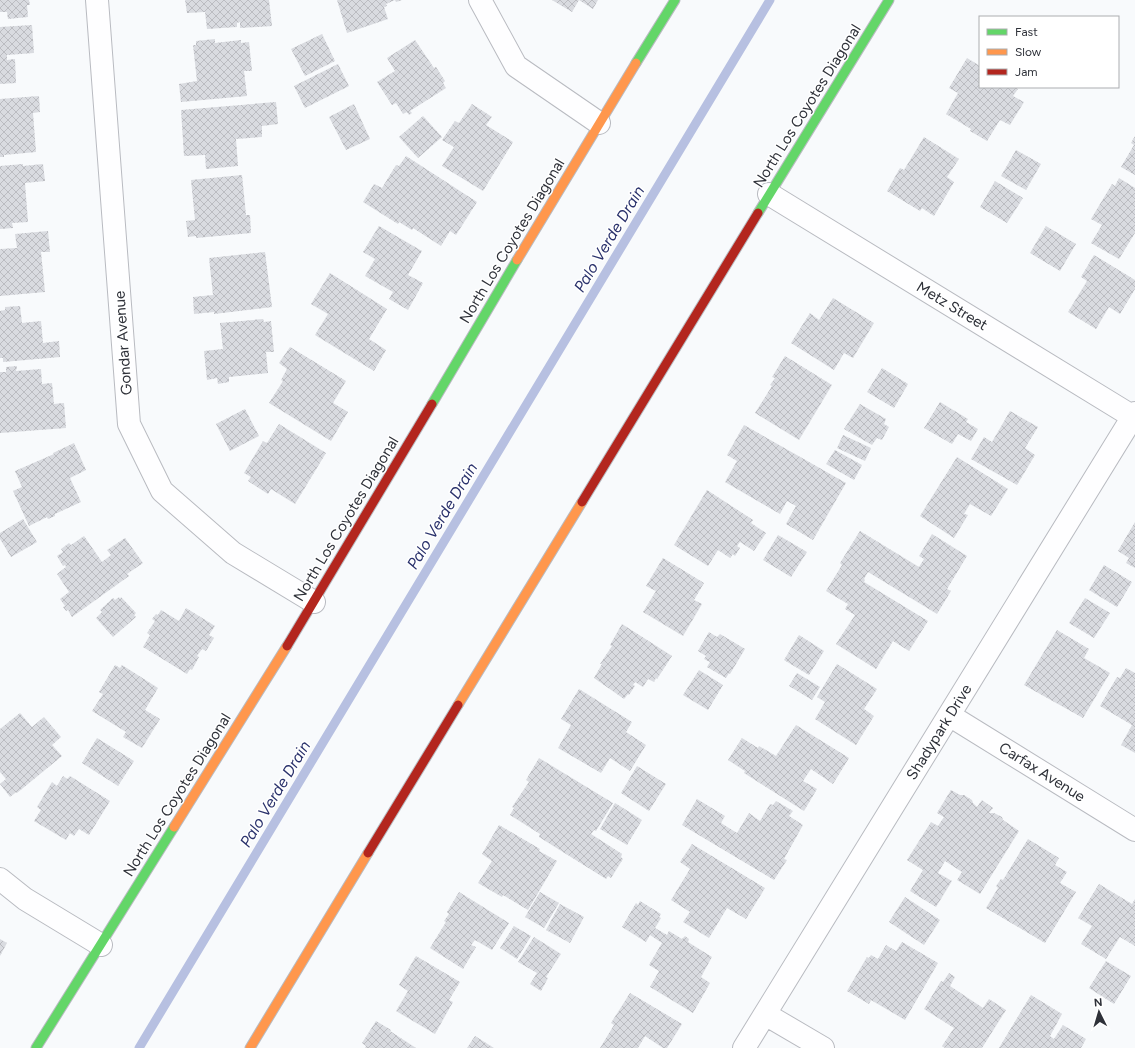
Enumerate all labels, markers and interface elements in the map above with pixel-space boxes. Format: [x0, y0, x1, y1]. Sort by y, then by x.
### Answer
legend [979, 16, 1119, 88]
street label: North Los Coyotes Diagonal [749, 21, 865, 191]
text: Fast [1015, 25, 1038, 39]
text: Slow [1015, 45, 1042, 59]
text: Jam [1015, 65, 1038, 79]
street label: North Los Coyotes Diagonal [456, 155, 568, 327]
water label: Palo Verde Drain [570, 182, 648, 296]
street label: Metz Street [913, 278, 991, 334]
street label: Gondar Avenue [110, 290, 136, 396]
street label: North Los Coyotes Diagonal [290, 433, 402, 605]
water label: Palo Verde Drain [403, 459, 481, 573]
street label: Shadypark Drive [902, 681, 976, 783]
street label: North Los Coyotes Diagonal [119, 710, 235, 880]
water label: Palo Verde Drain [236, 737, 314, 851]
street label: Carfax Avenue [996, 738, 1088, 806]
north arrow [1079, 992, 1119, 1032]
text: N [1093, 996, 1103, 1009]

